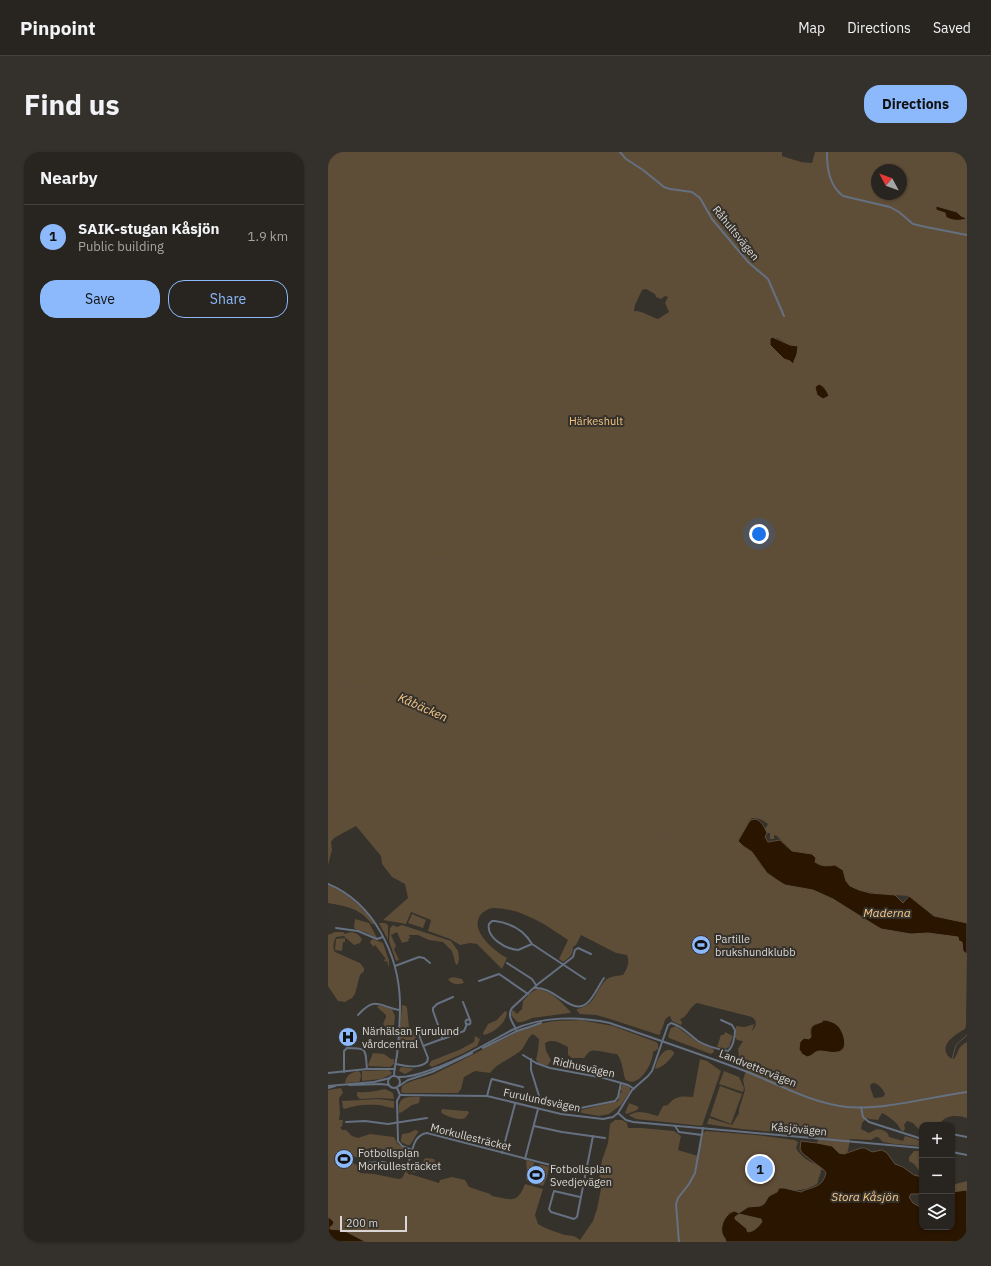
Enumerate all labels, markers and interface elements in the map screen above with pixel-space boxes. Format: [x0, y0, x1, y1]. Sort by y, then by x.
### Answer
text: Pinpoint [20, 16, 96, 40]
text: Map [798, 19, 825, 37]
text: Directions [847, 19, 911, 37]
text: Saved [933, 19, 971, 37]
button: Directions [864, 85, 967, 123]
text: Find us [24, 86, 120, 123]
north arrow [871, 164, 907, 200]
text: Nearby [40, 167, 98, 189]
street label: Råhultsvägen [710, 203, 762, 263]
text: SAIK-stugan Kåsjön [78, 219, 219, 238]
text: 1 [49, 228, 57, 245]
text: 1.9 km [248, 228, 288, 245]
text: Public building [78, 238, 164, 255]
button: Save [40, 280, 160, 318]
button: Share [168, 280, 288, 318]
park label: Härkeshult [569, 414, 623, 428]
your location [749, 524, 769, 544]
water label: Kåbäcken [396, 689, 450, 725]
water label: Maderna [863, 905, 911, 920]
place label: Partille brukshundklubb [715, 932, 796, 959]
sports icon: Partille brukshundklubb [690, 934, 712, 956]
place label: Närhälsan Furulund vårdcentral [362, 1024, 459, 1051]
hospital icon: Närhälsan Furulund vårdcentral [337, 1026, 359, 1048]
street label: Landvettervägen [717, 1046, 799, 1090]
street label: Ridhusvägen [552, 1054, 616, 1080]
street label: Furulundsvägen [502, 1085, 582, 1115]
street label: Morkullesträcket [429, 1120, 513, 1154]
street label: Kåsjövägen [770, 1120, 828, 1138]
map controls [919, 1122, 955, 1230]
button: + [919, 1122, 955, 1158]
place label: Fotbollsplan Morkullesträcket [358, 1146, 441, 1173]
sports icon: Fotbollsplan Morkullesträcket [333, 1148, 355, 1170]
pin: 1 [747, 1154, 773, 1184]
button: − [919, 1158, 955, 1194]
place label: Fotbollsplan Svedjevägen [550, 1162, 612, 1189]
sports icon: Fotbollsplan Svedjevägen [525, 1164, 547, 1186]
water label: Stora Kåsjön [831, 1189, 899, 1204]
button: layers [919, 1194, 955, 1230]
scale bar [340, 1214, 407, 1233]
text: 200 m [346, 1216, 378, 1230]

